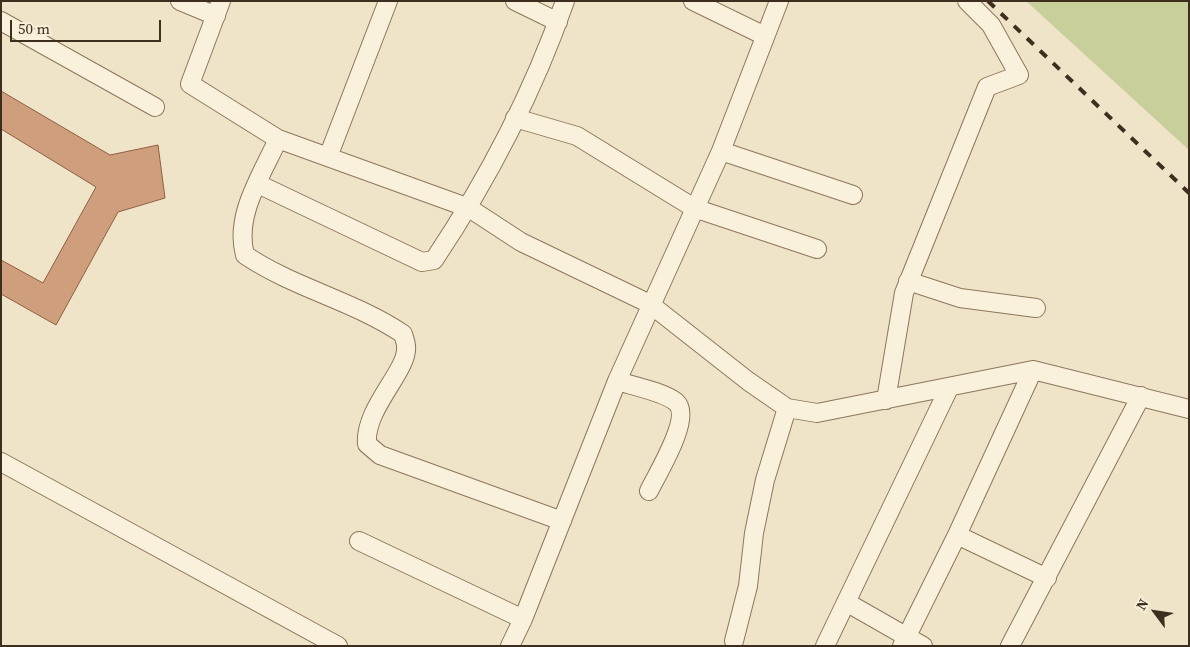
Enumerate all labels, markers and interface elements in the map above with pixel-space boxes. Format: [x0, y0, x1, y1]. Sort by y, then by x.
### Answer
scale bar [12, 10, 164, 42]
text: 50 m [18, 18, 50, 39]
north arrow [1130, 587, 1180, 637]
text: N [1131, 595, 1153, 614]

